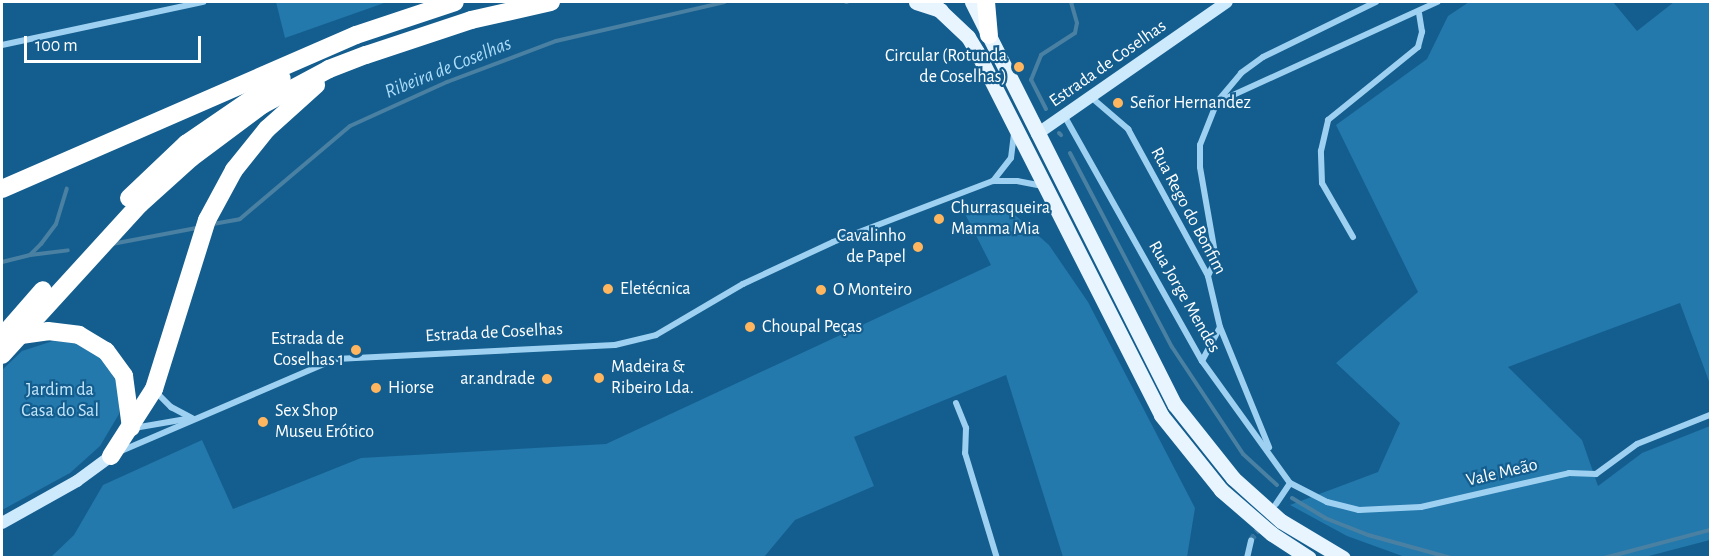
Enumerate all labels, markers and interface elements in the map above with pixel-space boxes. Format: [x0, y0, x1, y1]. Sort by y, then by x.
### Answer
street label: Estrada de Coselhas [1045, 16, 1171, 112]
scale bar [27, 24, 204, 62]
water label: Ribeira de Coselhas [381, 32, 515, 104]
text: 100 m [35, 37, 78, 55]
place label: Circular (Rotunda de Coselhas) [885, 46, 1007, 88]
marker: Circular (Rotunda de Coselhas) [1012, 60, 1026, 74]
place label: Señor Hernandez [1130, 92, 1251, 114]
marker: Señor Hernandez [1111, 96, 1125, 110]
street label: Rua Rego do Bonfim [1145, 144, 1231, 278]
place label: Churrasqueira Mamma Mia [951, 198, 1050, 240]
marker: Churrasqueira Mamma Mia [932, 212, 946, 226]
place label: Cavalinho de Papel [837, 226, 906, 268]
street label: Rua Jorge Mendes [1143, 237, 1225, 357]
marker: Cavalinho de Papel [911, 240, 925, 254]
place label: Eletécnica [620, 278, 691, 300]
place label: O Monteiro [833, 279, 912, 301]
marker: Eletécnica [601, 282, 615, 296]
marker: O Monteiro [814, 283, 828, 297]
place label: Choupal Peças [762, 316, 862, 338]
street label: Estrada de Coselhas [425, 319, 563, 347]
marker: Choupal Peças [743, 320, 757, 334]
place label: Estrada de Coselhas 1 [271, 329, 344, 372]
marker: Estrada de Coselhas 1 [349, 343, 363, 357]
place label: Madeira & Ribeiro Lda. [611, 357, 694, 400]
place label: ar.andrade [460, 368, 535, 390]
marker: Madeira & Ribeiro Lda. [592, 371, 606, 385]
marker: ar.andrade [540, 372, 554, 386]
place label: Hiorse [388, 377, 434, 399]
park label: Jardim da Casa do Sal [21, 380, 99, 422]
marker: Hiorse [369, 381, 383, 395]
place label: Sex Shop Museu Erótico [275, 401, 374, 444]
marker: Sex Shop Museu Erótico [256, 415, 270, 429]
street label: Vale Meão [1464, 454, 1540, 492]

